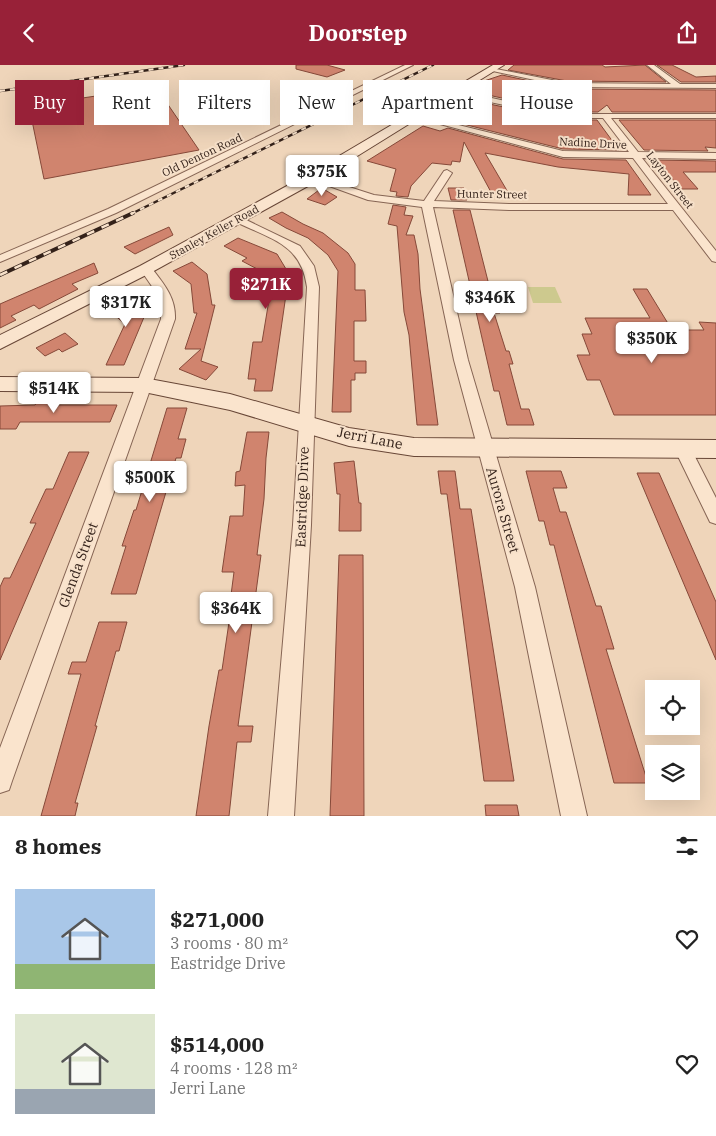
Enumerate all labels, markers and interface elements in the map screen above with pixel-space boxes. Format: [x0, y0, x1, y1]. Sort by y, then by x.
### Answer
text: Doorstep [309, 18, 407, 47]
icon: back [15, 19, 43, 47]
icon: share [673, 19, 701, 47]
chip: Buy [15, 80, 84, 125]
chip: Rent [94, 80, 169, 125]
chip: Filters [179, 80, 270, 125]
chip: New [280, 80, 353, 125]
chip: Apartment [363, 80, 492, 125]
chip: House [502, 80, 592, 125]
street label: Old Denton Road [160, 130, 245, 180]
street label: Nadine Drive [559, 134, 627, 152]
street label: Layton Street [643, 149, 697, 212]
pin: $375K [287, 155, 357, 197]
text: $375K [297, 161, 347, 181]
street label: Hunter Street [457, 186, 528, 202]
street label: Stanley Keller Road [167, 201, 262, 262]
pin: $271K [231, 267, 301, 310]
text: $271K [241, 274, 291, 294]
pin: $346K [455, 281, 525, 323]
pin: $317K [91, 285, 161, 328]
text: $346K [465, 287, 515, 307]
text: $317K [101, 292, 151, 312]
pin: $350K [617, 321, 687, 364]
text: $350K [627, 328, 677, 348]
pin: $514K [19, 371, 89, 414]
text: $514K [29, 378, 79, 398]
street label: Jerri Lane [336, 423, 404, 453]
street label: Eastridge Drive [291, 446, 313, 548]
pin: $500K [115, 461, 185, 503]
street label: Aurora Street [482, 465, 524, 555]
text: $500K [125, 467, 175, 487]
street label: Glenda Street [54, 520, 102, 610]
pin: $364K [201, 591, 271, 634]
text: $364K [211, 598, 261, 618]
map controls [645, 680, 700, 800]
button: locate [645, 680, 700, 735]
button: layers [645, 745, 700, 800]
text: 8 homes [15, 832, 101, 860]
icon: filters [673, 832, 701, 860]
text: $271,000 [170, 905, 264, 933]
icon: home [55, 909, 115, 969]
icon: heart [673, 925, 701, 953]
text: 3 rooms · 80 m² [170, 933, 288, 953]
text: Eastridge Drive [170, 953, 285, 973]
text: $514,000 [170, 1030, 264, 1058]
icon: home [55, 1034, 115, 1094]
icon: heart [673, 1050, 701, 1078]
text: 4 rooms · 128 m² [170, 1058, 298, 1078]
text: Jerri Lane [170, 1078, 246, 1098]

